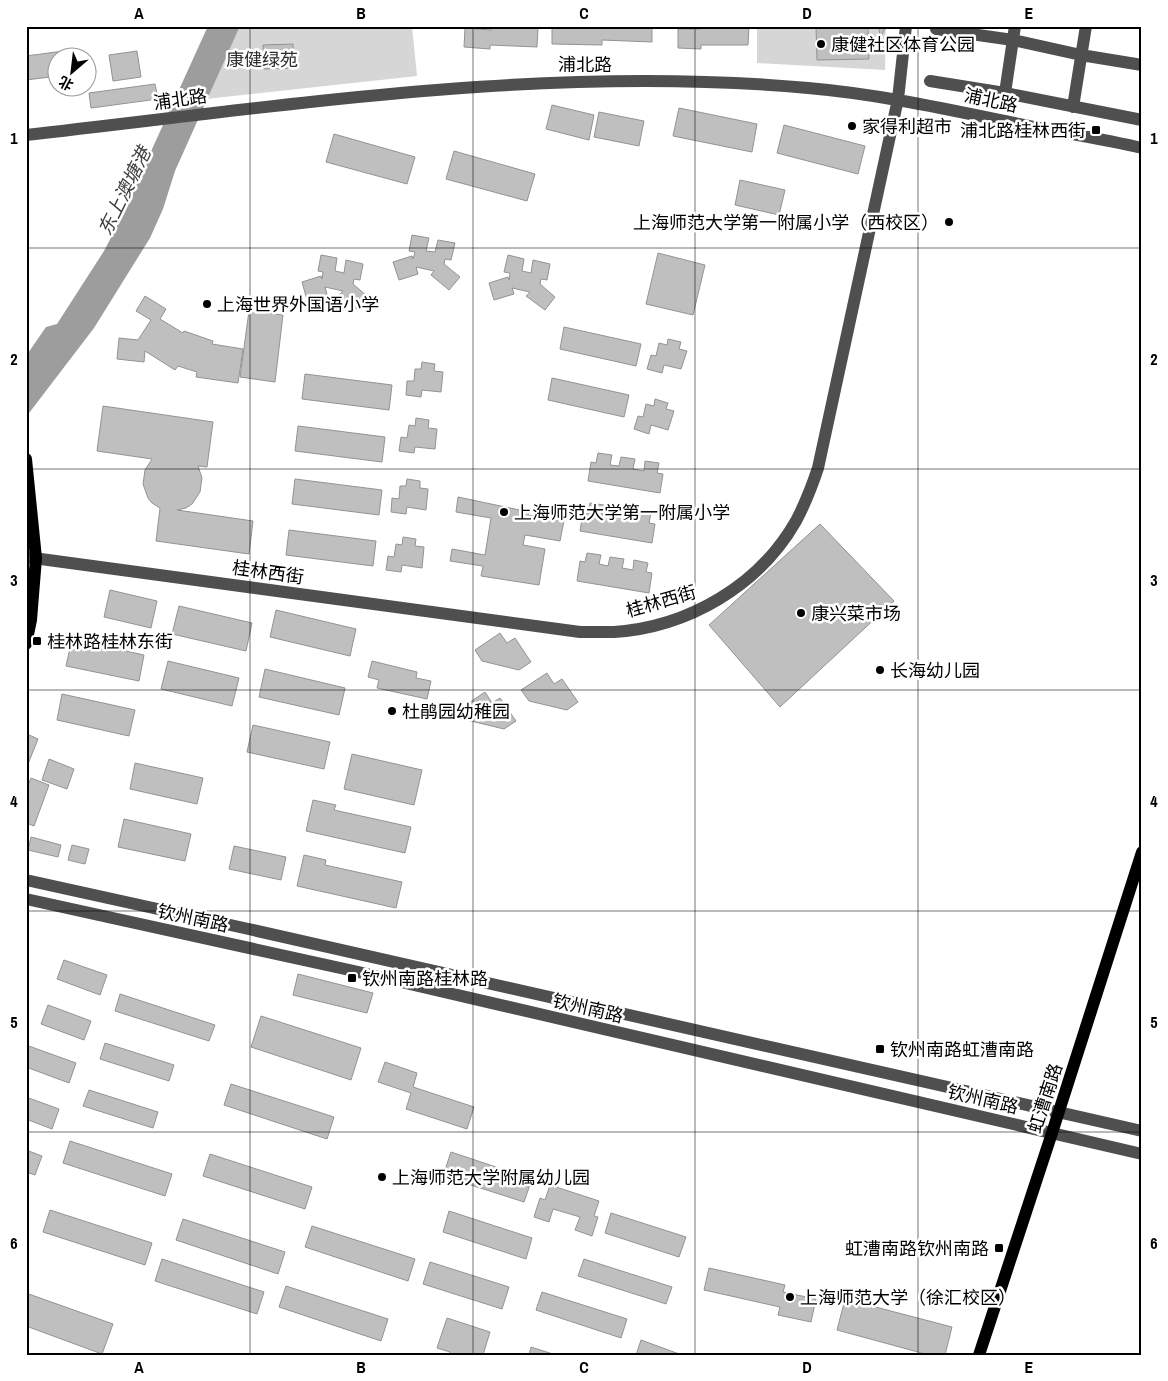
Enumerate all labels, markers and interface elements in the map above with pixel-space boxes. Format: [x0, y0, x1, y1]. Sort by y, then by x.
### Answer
text: A [134, 2, 144, 24]
text: B [356, 2, 366, 24]
text: C [579, 2, 589, 24]
text: D [802, 2, 812, 24]
text: E [1025, 2, 1034, 24]
place label: 康健社区体育公园 [831, 32, 975, 57]
marker: 康健社区体育公园 [815, 38, 827, 50]
park label: 康健绿苑 [226, 47, 298, 72]
north arrow [48, 48, 98, 98]
street label: 浦北路 [558, 52, 612, 77]
text: 北 [55, 72, 76, 95]
street label: 浦北路 [962, 82, 1020, 118]
street label: 浦北路 [152, 83, 208, 115]
place label: 家得利超市 [862, 114, 952, 139]
place label: 浦北路桂林西街 [960, 118, 1086, 143]
marker: 家得利超市 [846, 120, 858, 132]
marker: 浦北路桂林西街 [1090, 124, 1102, 136]
text: 1 [10, 127, 18, 149]
text: 1 [1150, 127, 1158, 149]
water label: 东上澳塘港 [91, 140, 158, 239]
place label: 上海师范大学第一附属小学（西校区） [633, 210, 939, 235]
marker: 上海师范大学第一附属小学（西校区） [943, 216, 955, 228]
place label: 上海世界外国语小学 [217, 292, 379, 317]
marker: 上海世界外国语小学 [201, 298, 213, 310]
text: 2 [10, 348, 18, 370]
text: 2 [1150, 348, 1158, 370]
place label: 上海师范大学第一附属小学 [514, 500, 730, 525]
marker: 上海师范大学第一附属小学 [498, 506, 510, 518]
street label: 桂林西街 [231, 555, 305, 589]
text: 3 [10, 569, 18, 591]
text: 3 [1150, 569, 1158, 591]
street label: 桂林西街 [623, 579, 699, 623]
place label: 康兴菜市场 [811, 601, 901, 626]
marker: 康兴菜市场 [795, 607, 807, 619]
place label: 桂林路桂林东街 [47, 629, 173, 654]
marker: 桂林路桂林东街 [31, 635, 43, 647]
place label: 长海幼儿园 [890, 658, 980, 683]
marker: 长海幼儿园 [874, 664, 886, 676]
place label: 杜鹃园幼稚园 [402, 699, 510, 724]
marker: 杜鹃园幼稚园 [386, 705, 398, 717]
text: 4 [10, 790, 18, 812]
text: 4 [1150, 790, 1158, 812]
street label: 钦州南路 [155, 898, 231, 938]
place label: 钦州南路桂林路 [362, 966, 488, 991]
marker: 钦州南路桂林路 [346, 972, 358, 984]
street label: 钦州南路 [550, 988, 626, 1028]
text: 5 [10, 1011, 18, 1033]
text: 5 [1150, 1011, 1158, 1033]
place label: 钦州南路虹漕南路 [890, 1037, 1034, 1062]
marker: 钦州南路虹漕南路 [874, 1043, 886, 1055]
street label: 虹漕南路 [1022, 1060, 1068, 1136]
street label: 钦州南路 [945, 1079, 1021, 1119]
place label: 上海师范大学附属幼儿园 [392, 1165, 590, 1190]
marker: 上海师范大学附属幼儿园 [376, 1171, 388, 1183]
text: 6 [10, 1232, 18, 1254]
text: 6 [1150, 1232, 1158, 1254]
place label: 虹漕南路钦州南路 [845, 1236, 989, 1261]
marker: 虹漕南路钦州南路 [993, 1242, 1005, 1254]
place label: 上海师范大学（徐汇校区） [800, 1285, 1016, 1310]
marker: 上海师范大学（徐汇校区） [784, 1291, 796, 1303]
text: A [134, 1356, 144, 1378]
text: B [356, 1356, 366, 1378]
text: C [579, 1356, 589, 1378]
text: D [802, 1356, 812, 1378]
text: E [1025, 1356, 1034, 1378]

